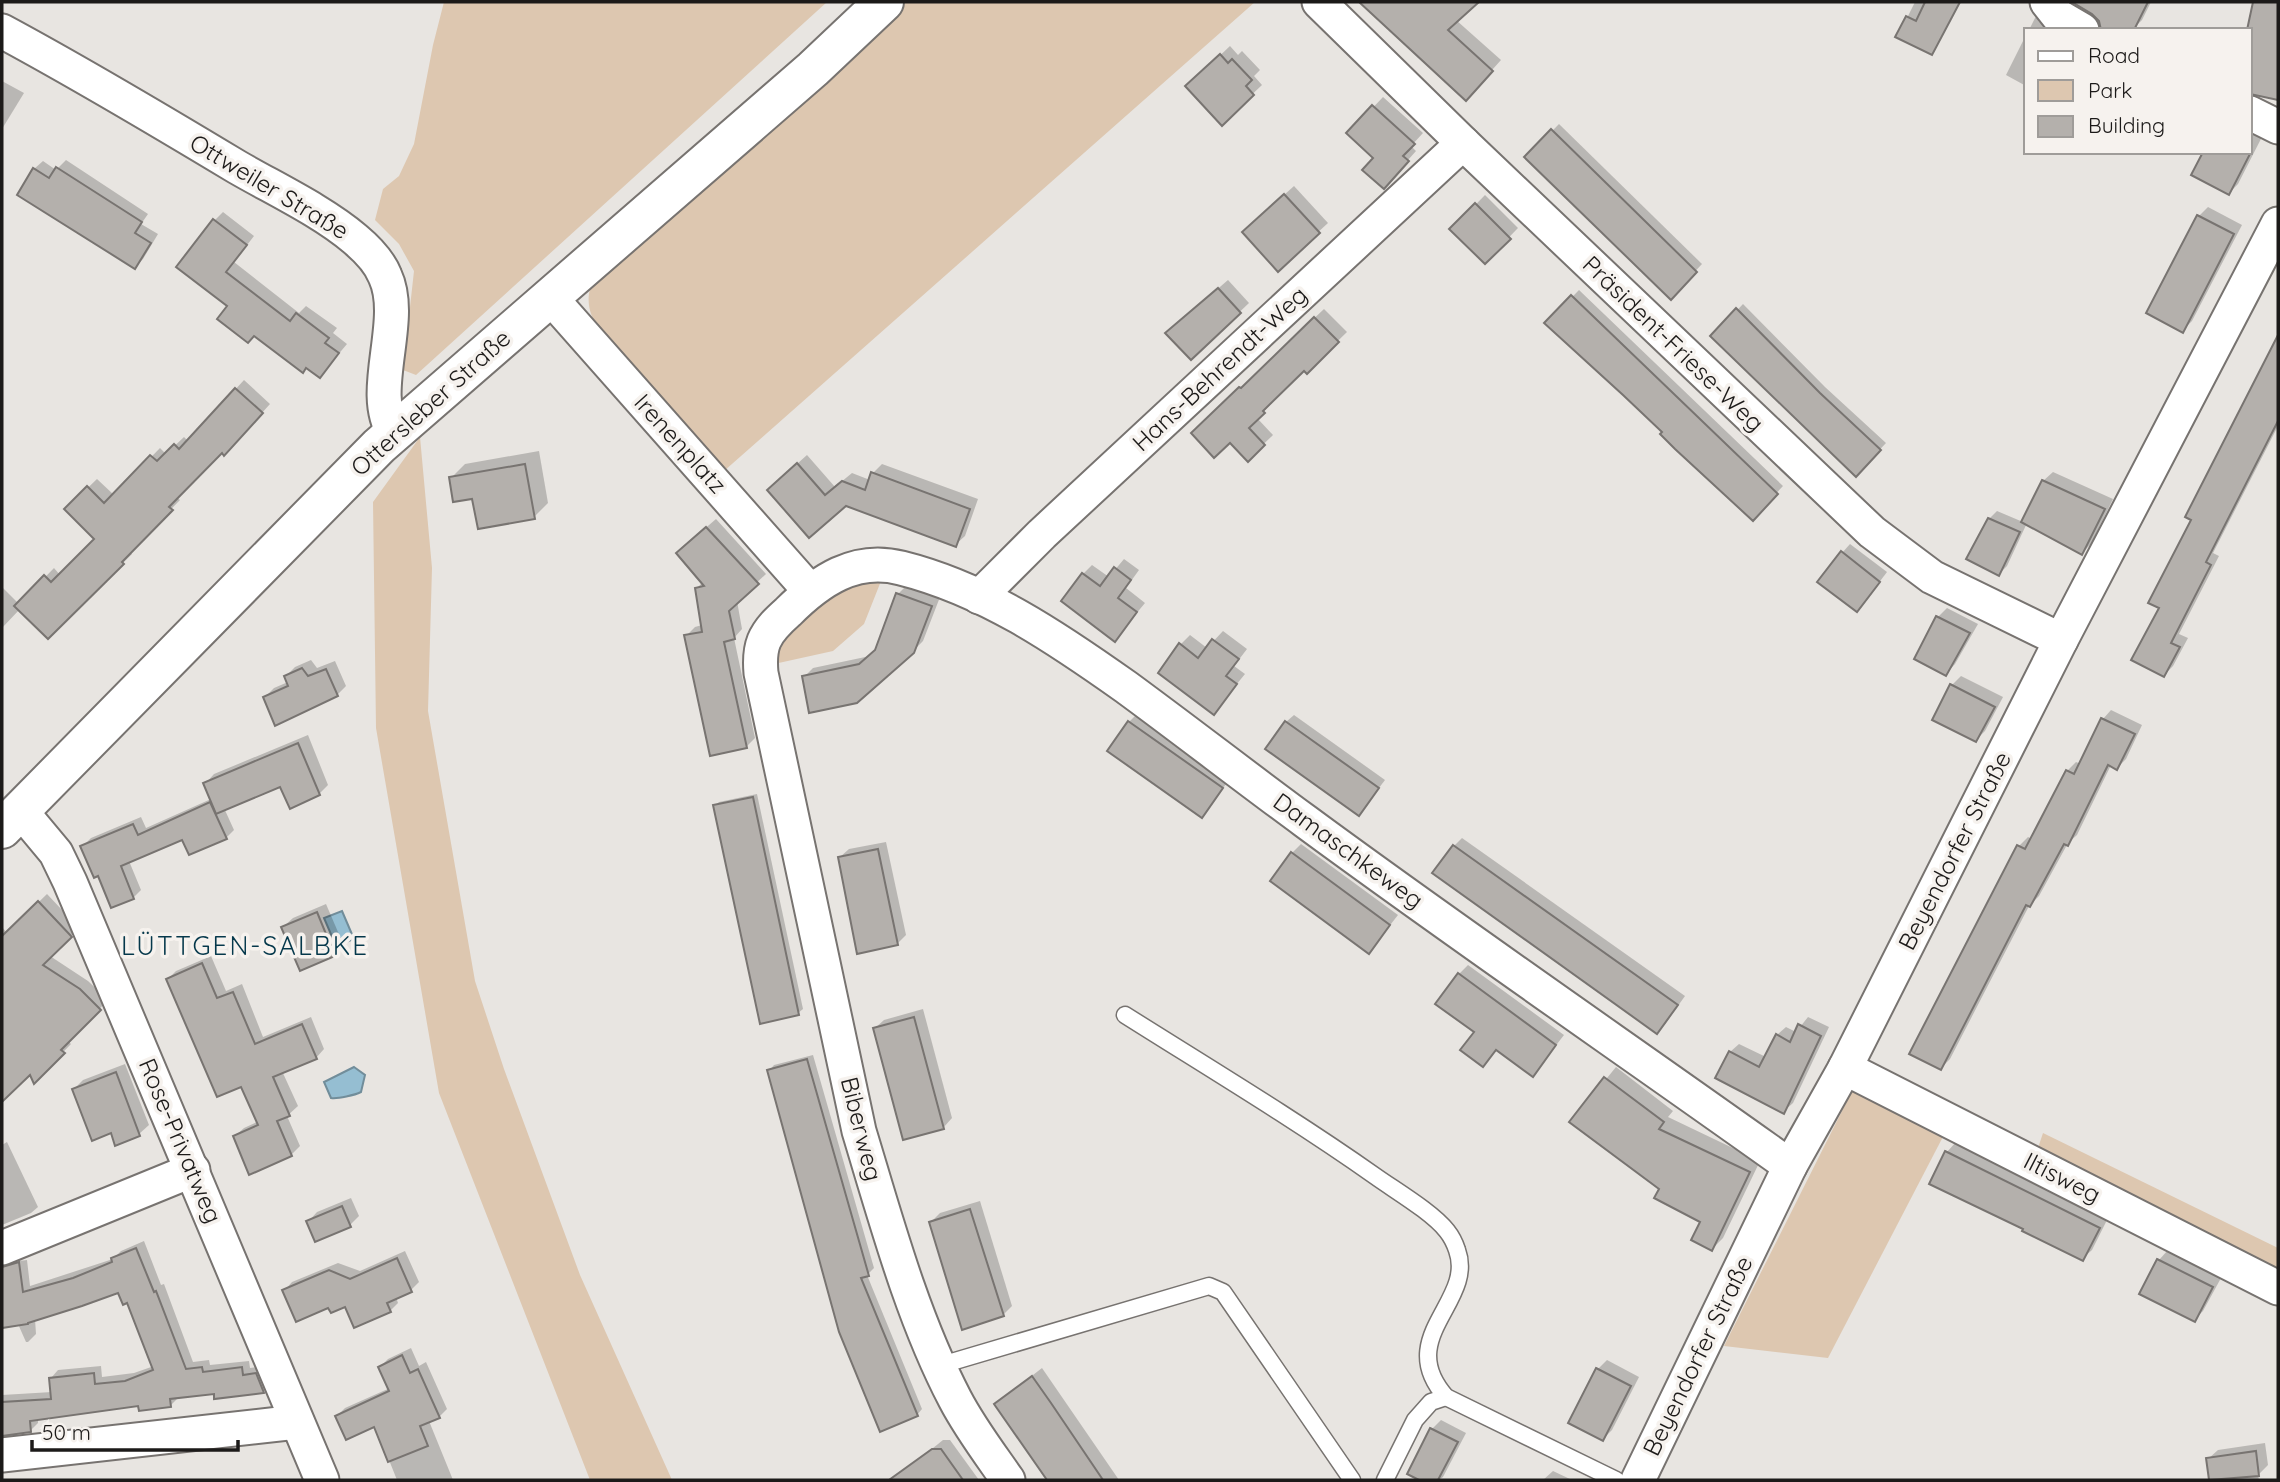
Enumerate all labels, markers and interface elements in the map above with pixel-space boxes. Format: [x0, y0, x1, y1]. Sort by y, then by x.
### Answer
legend [2024, 28, 2252, 154]
text: Road [2088, 42, 2140, 68]
text: Park [2088, 77, 2132, 103]
text: Building [2088, 112, 2165, 138]
street label: Ottweiler Straße [185, 127, 354, 245]
street label: Präsident-Friese-Weg [1577, 249, 1771, 438]
street label: Hans-Behrendt-Weg [1126, 279, 1313, 457]
street label: Ottersleber Straße [344, 323, 516, 482]
street label: Irenenplatz [628, 387, 733, 499]
street label: Beyendorfer Straße [1891, 746, 2017, 955]
street label: Damaschkeweg [1268, 786, 1429, 915]
district label: LÜTTGEN-SALBKE [121, 929, 369, 962]
street label: Rose-Privatweg [133, 1054, 229, 1228]
street label: Biberweg [835, 1074, 889, 1184]
street label: Iltisweg [2019, 1145, 2106, 1209]
street label: Beyendorfer Straße [1636, 1251, 1758, 1460]
scale bar [32, 1408, 238, 1452]
text: 50 m [42, 1419, 91, 1445]

